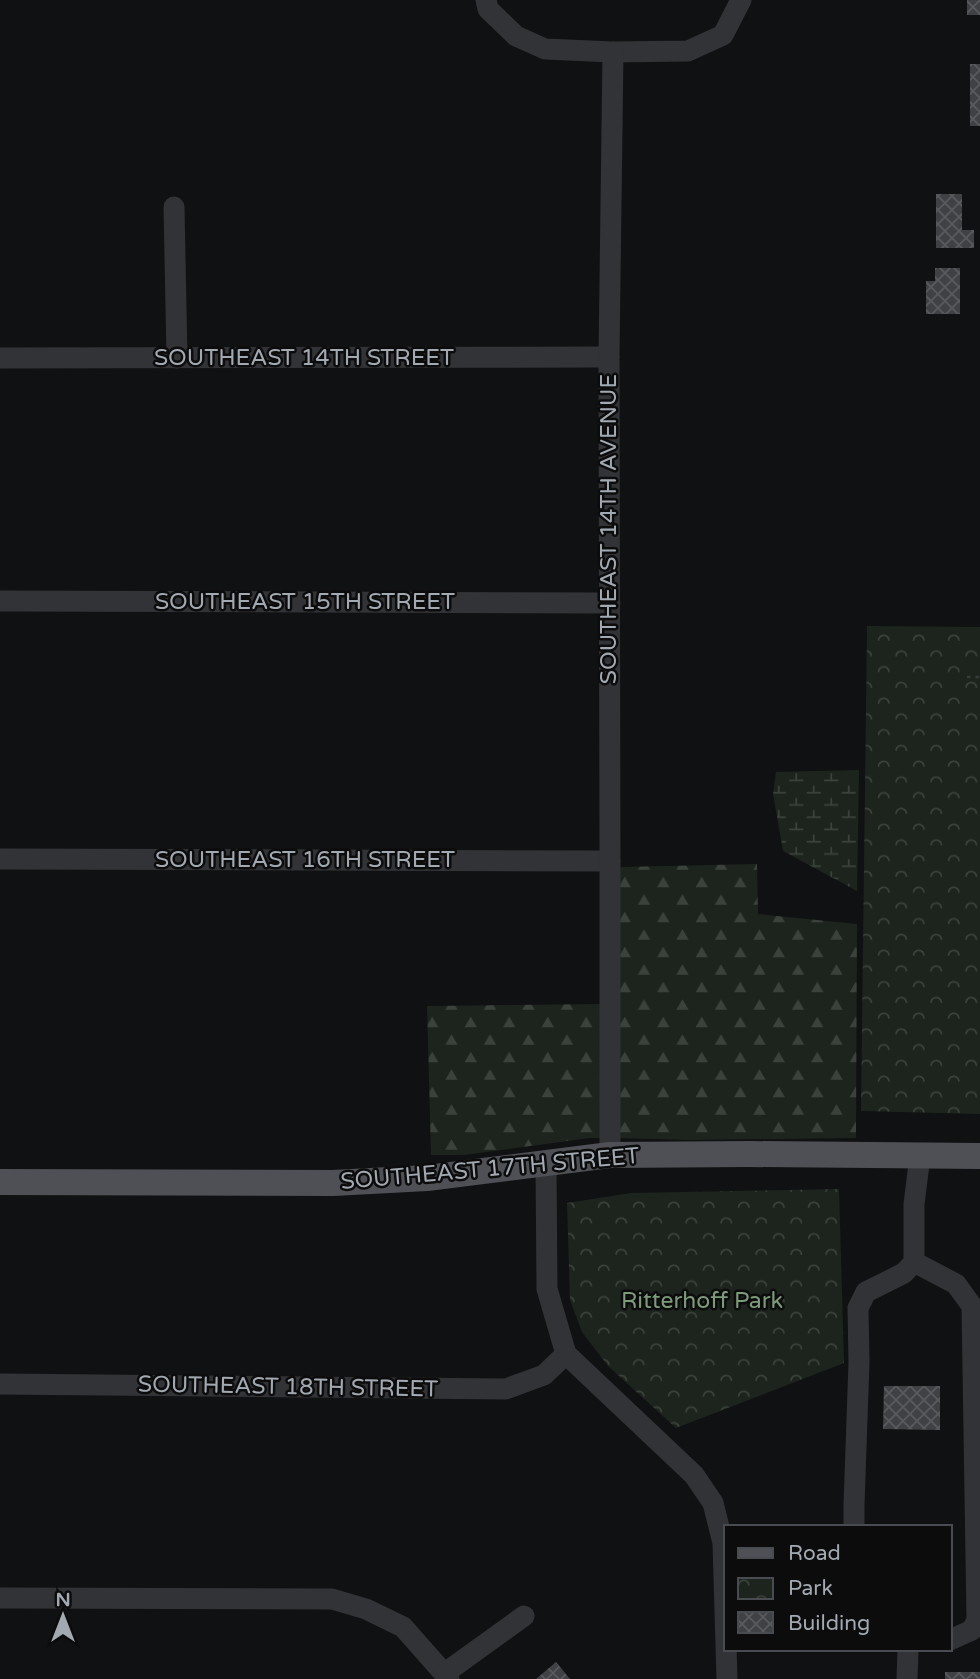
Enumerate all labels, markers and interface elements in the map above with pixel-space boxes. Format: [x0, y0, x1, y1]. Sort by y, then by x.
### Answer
street label: SOUTHEAST 14TH STREET [154, 344, 454, 372]
street label: SOUTHEAST 14TH AVENUE [595, 374, 623, 684]
street label: SOUTHEAST 15TH STREET [155, 588, 455, 616]
street label: SOUTHEAST 16TH STREET [155, 846, 455, 874]
street label: SOUTHEAST 17TH STREET [339, 1142, 641, 1196]
park label: Ritterhoff Park [621, 1287, 783, 1315]
street label: SOUTHEAST 18TH STREET [138, 1370, 438, 1404]
legend [724, 1525, 952, 1651]
text: Road [788, 1541, 841, 1566]
text: Park [788, 1576, 833, 1601]
north arrow [28, 1581, 98, 1651]
text: N [55, 1589, 71, 1611]
text: Building [788, 1611, 870, 1636]

